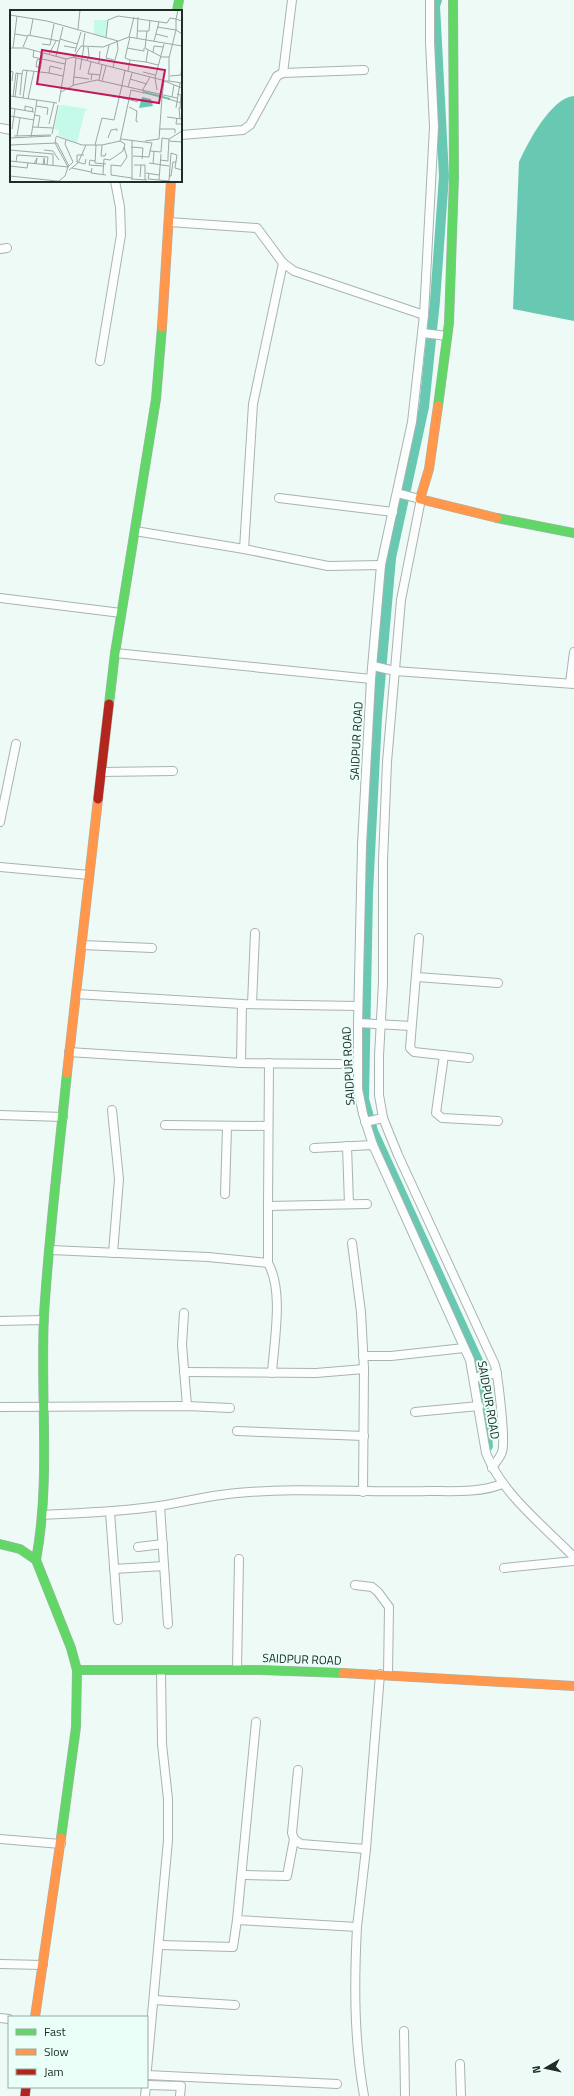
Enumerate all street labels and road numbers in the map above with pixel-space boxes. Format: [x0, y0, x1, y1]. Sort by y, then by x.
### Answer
street label: SAIDPUR ROAD [344, 701, 368, 781]
street label: SAIDPUR ROAD [336, 1026, 360, 1106]
street label: SAIDPUR ROAD [473, 1359, 505, 1441]
street label: SAIDPUR ROAD [262, 1648, 342, 1670]

